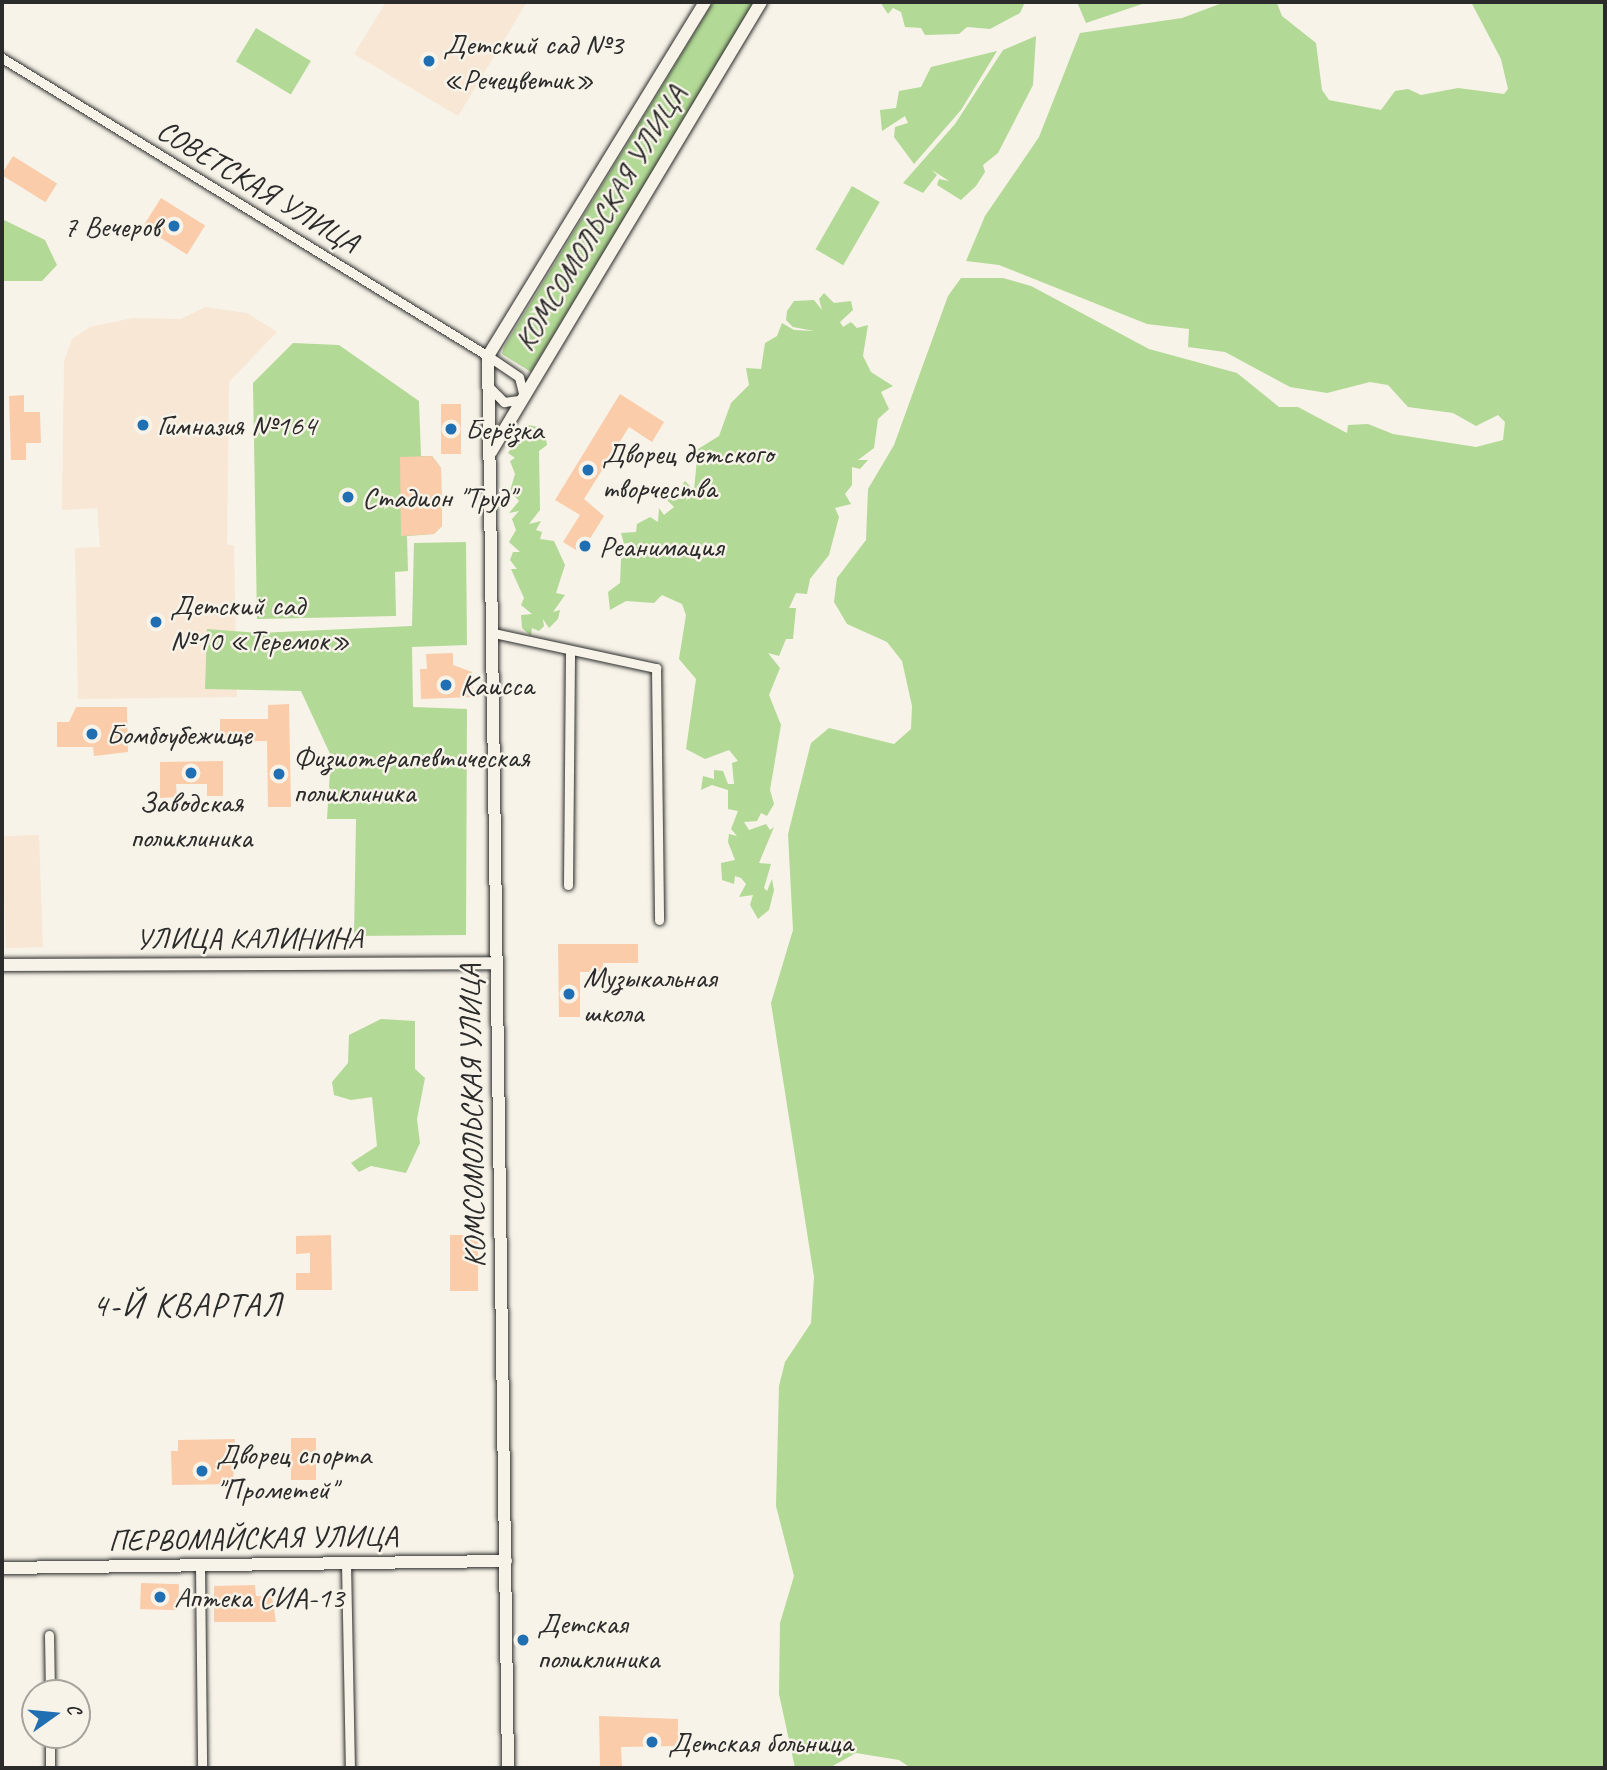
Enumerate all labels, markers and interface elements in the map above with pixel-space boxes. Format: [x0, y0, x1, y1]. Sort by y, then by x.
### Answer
place label: Детский сад №3 «Речецветик» [443, 26, 623, 96]
marker: Детский сад №3 «Речецветик» [421, 53, 437, 69]
street label: КОМСОМОЛЬСКАЯ УЛИЦА [507, 79, 693, 357]
street label: СОВЕТСКАЯ УЛИЦА [151, 112, 365, 260]
place label: 7 Вечеров [63, 208, 160, 244]
marker: 7 Вечеров [166, 218, 182, 234]
place label: Гимназия №164 [157, 407, 316, 443]
place label: Берёзка [465, 411, 543, 447]
marker: Гимназия №164 [135, 417, 151, 433]
marker: Берёзка [443, 421, 459, 437]
place label: Дворец детского творчества [602, 435, 773, 505]
marker: Дворец детского творчества [580, 462, 596, 478]
place label: Стадион "Труд" [362, 479, 515, 515]
marker: Стадион "Труд" [340, 489, 356, 505]
place label: Реанимация [599, 528, 723, 564]
marker: Реанимация [577, 538, 593, 554]
place label: Детский сад №10 «Теремок» [170, 587, 350, 658]
marker: Детский сад №10 «Теремок» [148, 614, 164, 630]
place label: Каисса [460, 667, 534, 703]
marker: Каисса [438, 677, 454, 693]
place label: Бомбоубежище [106, 716, 252, 752]
marker: Бомбоубежище [84, 726, 100, 742]
place label: Физиотерапевтическая поликлиника [293, 739, 530, 810]
marker: Заводская поликлиника [183, 765, 199, 781]
marker: Физиотерапевтическая поликлиника [271, 766, 287, 782]
place label: Заводская поликлиника [130, 784, 252, 854]
street label: УЛИЦА КАЛИНИНА [136, 920, 362, 956]
place label: Музыкальная школа [583, 959, 716, 1030]
street label: КОМСОМОЛЬСКАЯ УЛИЦА [451, 965, 493, 1267]
marker: Музыкальная школа [561, 986, 577, 1002]
district label: 4-Й КВАРТАЛ [94, 1286, 282, 1326]
place label: Дворец спорта "Прометей" [216, 1436, 369, 1506]
marker: Дворец спорта "Прометей" [194, 1463, 210, 1479]
street label: ПЕРВОМАЙСКАЯ УЛИЦА [109, 1517, 397, 1559]
place label: Аптека СИА-13 [174, 1579, 344, 1615]
marker: Аптека СИА-13 [152, 1589, 168, 1605]
place label: Детская поликлиника [537, 1605, 659, 1676]
marker: Детская поликлиника [515, 1632, 531, 1648]
north arrow [21, 1679, 91, 1749]
text: С [62, 1701, 87, 1717]
place label: Детская больница [668, 1724, 853, 1760]
marker: Детская больница [642, 1732, 662, 1752]

